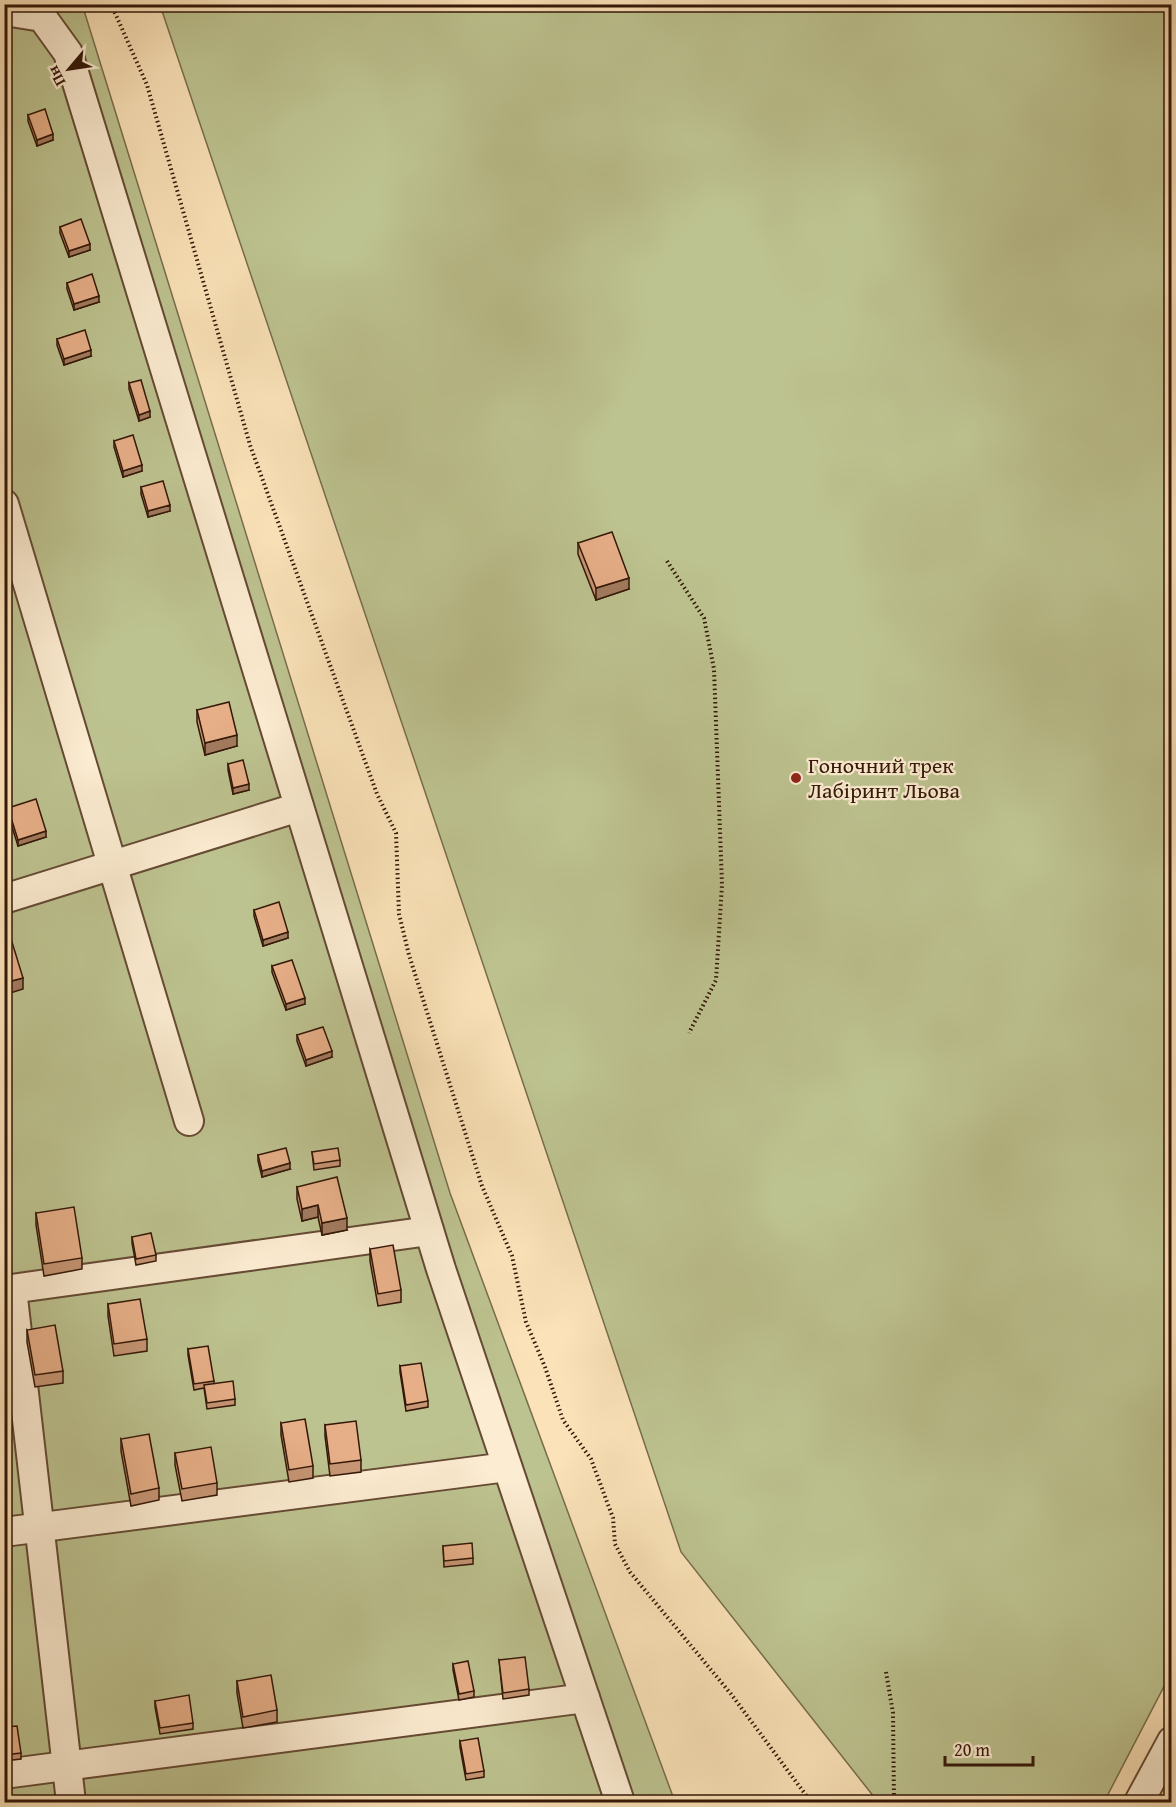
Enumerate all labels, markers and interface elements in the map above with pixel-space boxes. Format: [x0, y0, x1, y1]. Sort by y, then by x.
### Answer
north arrow [39, 39, 99, 99]
text: Пн [40, 61, 71, 91]
place label: Гоночний трек Лабіринт Льова [808, 749, 960, 806]
marker: Гоночний трек Лабіринт Льова [789, 771, 803, 785]
scale bar [945, 1729, 1034, 1767]
text: 20 m [954, 1736, 990, 1763]

